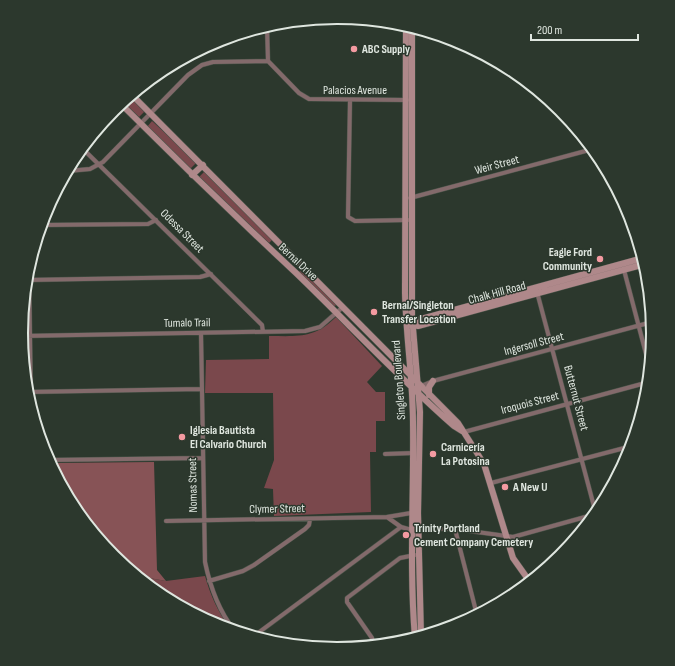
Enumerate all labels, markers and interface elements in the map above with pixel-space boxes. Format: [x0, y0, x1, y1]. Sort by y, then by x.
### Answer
scale bar [531, 16, 638, 42]
text: 200 m [537, 23, 563, 38]
place label: ABC Supply [361, 42, 410, 57]
marker: ABC Supply [349, 44, 359, 54]
street label: Palacios Avenue [323, 83, 387, 98]
street label: Weir Street [473, 152, 521, 178]
street label: Odessa Street [157, 206, 207, 256]
street label: Bernal Drive [275, 240, 321, 284]
place label: Eagle Ford Community [543, 245, 592, 274]
marker: Eagle Ford Community [595, 254, 605, 264]
street label: Chalk Hill Road [467, 278, 527, 308]
place label: Bernal/Singleton Transfer Location [382, 298, 456, 327]
marker: Bernal/Singleton Transfer Location [369, 307, 379, 317]
street label: Tumalo Trail [163, 315, 211, 331]
street label: Ingersoll Street [502, 329, 566, 359]
street label: Singleton Boulevard [389, 340, 409, 420]
street label: Butternut Street [560, 364, 592, 433]
street label: Iroquois Street [499, 388, 561, 418]
place label: Iglesia Bautista El Calvario Church [190, 423, 267, 452]
marker: Iglesia Bautista El Calvario Church [177, 432, 187, 442]
place label: Carnicería La Potosina [441, 440, 490, 469]
marker: Carnicería La Potosina [428, 449, 438, 459]
street label: Nomas Street [185, 457, 201, 513]
place label: A New U [512, 480, 547, 495]
marker: A New U [500, 482, 510, 492]
street label: Clymer Street [249, 501, 305, 517]
place label: Trinity Portland Cement Company Cemetery [414, 521, 533, 550]
marker: Trinity Portland Cement Company Cemetery [401, 530, 411, 540]

